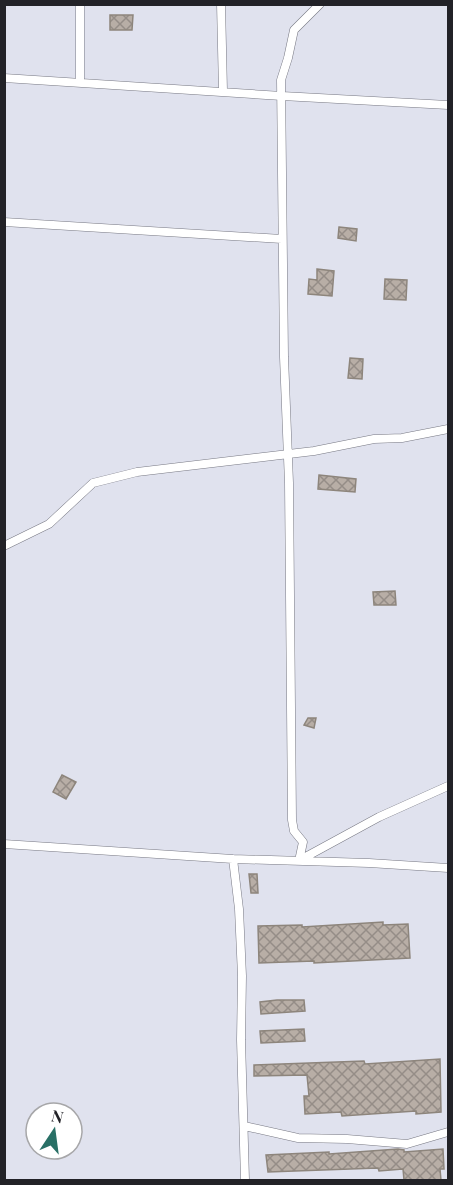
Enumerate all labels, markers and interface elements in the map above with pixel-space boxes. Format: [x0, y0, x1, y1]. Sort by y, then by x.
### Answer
north arrow [24, 1101, 84, 1161]
text: N [49, 1104, 66, 1128]

